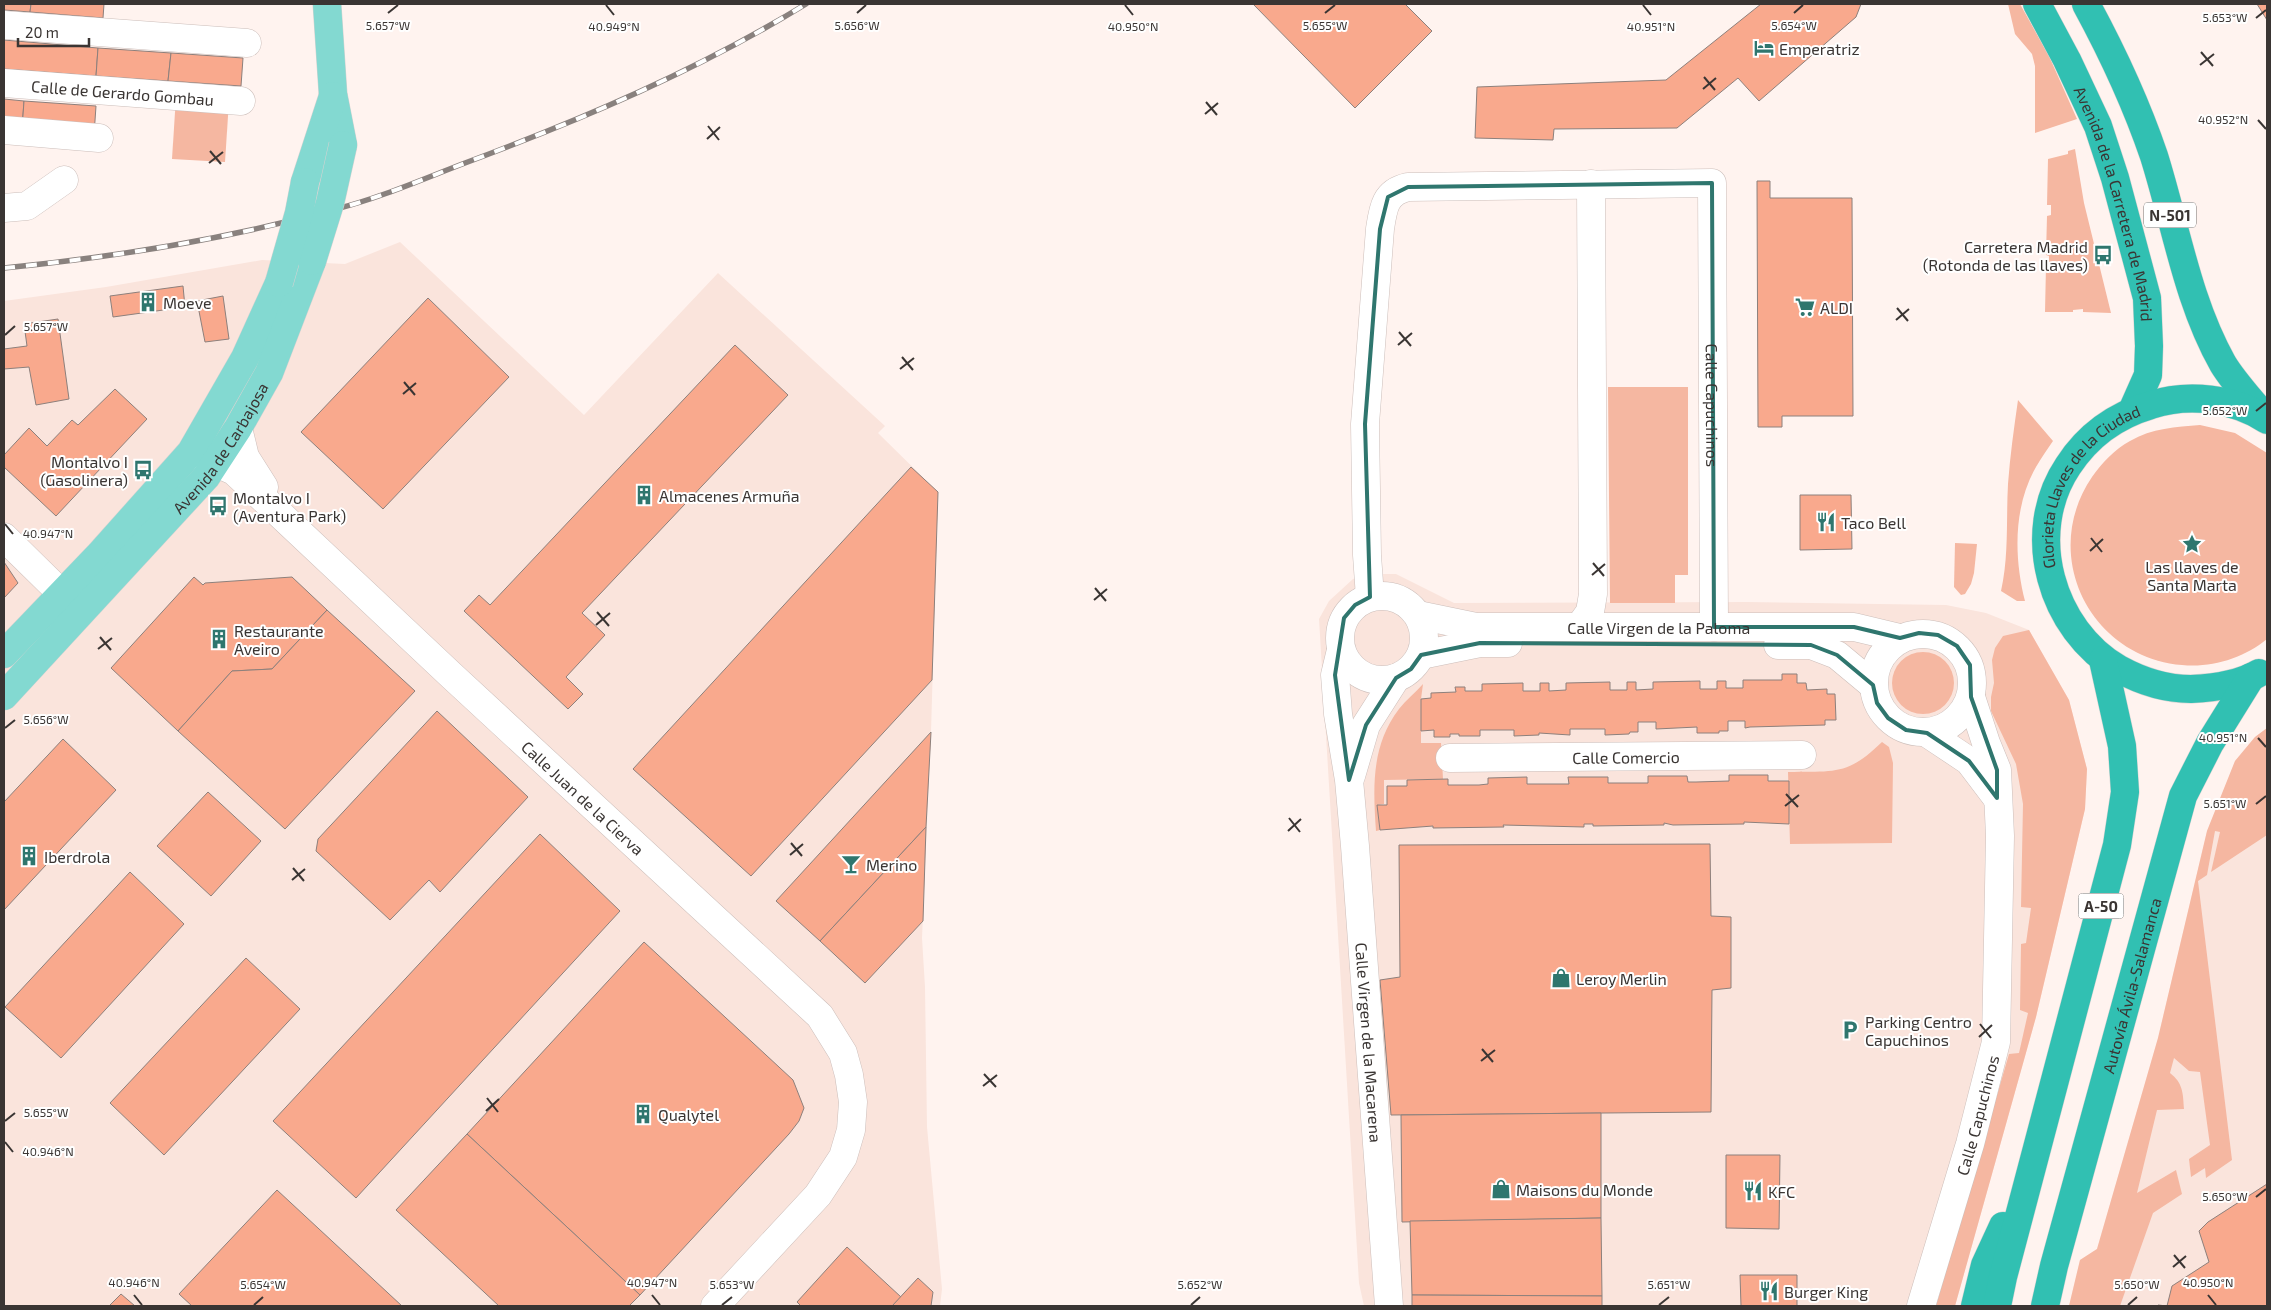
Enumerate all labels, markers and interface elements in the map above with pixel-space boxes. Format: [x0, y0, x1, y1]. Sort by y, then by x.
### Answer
text: 5.653°W [2203, 10, 2247, 24]
scale bar [18, 15, 89, 47]
text: 5.657°W [366, 18, 410, 32]
text: 5.656°W [834, 18, 880, 32]
text: 5.655°W [1303, 18, 1347, 32]
text: 5.654°W [1771, 18, 1817, 32]
text: 40.949°N [588, 19, 640, 33]
text: 40.950°N [1108, 19, 1158, 33]
text: 40.951°N [1627, 19, 1675, 33]
text: 20 m [25, 23, 59, 41]
hotel icon: Emperatriz [1753, 37, 1775, 59]
place label: Emperatriz [1779, 39, 1860, 58]
street label: Calle de Gerardo Gombau [31, 76, 215, 108]
street label: Avenida de la Carretera de Madrid [2071, 83, 2157, 322]
text: 40.952°N [2198, 112, 2248, 126]
road number: N-501 [2144, 202, 2196, 228]
place label: Carretera Madrid (Rotonda de las llaves) [1923, 237, 2088, 274]
bus stop icon: Carretera Madrid (Rotonda de las llaves) [2092, 244, 2114, 266]
building icon: Moeve [137, 291, 159, 313]
place label: Moeve [163, 293, 212, 312]
supermarket icon: ALDI [1794, 296, 1816, 318]
place label: ALDI [1820, 298, 1853, 317]
text: 5.657°W [24, 319, 68, 333]
street label: Calle Capuchinos [1703, 343, 1723, 467]
street label: Avenida de Carbajosa [168, 379, 271, 517]
street label: Glorieta Llaves de la Ciudad [2037, 400, 2143, 570]
text: 5.652°W [2203, 403, 2247, 417]
place label: Montalvo I (Gasolinera) [40, 452, 128, 489]
bus stop icon: Montalvo I (Gasolinera) [132, 459, 154, 481]
building icon: Almacenes Armuña [633, 484, 655, 506]
place label: Almacenes Armuña [659, 486, 800, 505]
place label: Montalvo I (Aventura Park) [233, 488, 346, 525]
bus stop icon: Montalvo I (Aventura Park) [207, 495, 229, 517]
restaurant icon: Taco Bell [1815, 511, 1837, 533]
place label: Taco Bell [1841, 513, 1906, 532]
text: 40.947°N [23, 526, 73, 540]
place icon: Las llaves de Santa Marta [2181, 533, 2203, 555]
place label: Las llaves de Santa Marta [2145, 557, 2239, 594]
street label: Calle Virgen de la Paloma [1567, 618, 1750, 637]
place label: Restaurante Aveiro [234, 621, 324, 658]
building icon: Restaurante Aveiro [208, 628, 230, 650]
text: 5.656°W [23, 712, 69, 726]
text: 40.951°N [2199, 730, 2247, 744]
street label: Calle Juan de la Cierva [518, 736, 648, 858]
street label: Calle Comercio [1572, 747, 1680, 766]
text: 5.651°W [2204, 796, 2246, 810]
building icon: Iberdrola [18, 845, 40, 867]
place label: Iberdrola [44, 847, 110, 866]
bar icon: Merino [840, 853, 862, 875]
place label: Merino [866, 855, 917, 874]
road number: A-50 [2078, 894, 2124, 918]
street label: Autovía Ávila-Salamanca [2098, 895, 2164, 1075]
street label: Calle Virgen de la Macarena [1353, 942, 1386, 1143]
shop icon: Leroy Merlin [1550, 967, 1572, 989]
place label: Leroy Merlin [1576, 969, 1667, 988]
place label: Parking Centro Capuchinos [1865, 1012, 1972, 1049]
parking icon: Parking Centro Capuchinos [1839, 1019, 1861, 1041]
street label: Calle Capuchinos [1952, 1053, 2002, 1177]
building icon: Qualytel [632, 1103, 654, 1125]
text: 5.655°W [24, 1105, 68, 1119]
place label: Qualytel [658, 1105, 719, 1125]
text: 40.946°N [22, 1144, 74, 1158]
shop icon: Maisons du Monde [1490, 1178, 1512, 1200]
place label: Maisons du Monde [1516, 1180, 1653, 1199]
restaurant icon: KFC [1742, 1180, 1764, 1202]
place label: KFC [1768, 1182, 1795, 1201]
text: 5.650°W [2202, 1189, 2248, 1203]
text: 40.946°N [108, 1275, 160, 1289]
text: 40.947°N [627, 1275, 677, 1289]
text: 40.950°N [2183, 1275, 2233, 1289]
text: 5.654°W [240, 1277, 286, 1291]
text: 5.653°W [710, 1277, 754, 1291]
text: 5.652°W [1178, 1277, 1222, 1291]
text: 5.651°W [1648, 1277, 1690, 1291]
text: 5.650°W [2114, 1277, 2160, 1291]
restaurant icon: Burger King [1758, 1280, 1780, 1302]
place label: Burger King [1784, 1282, 1868, 1301]

